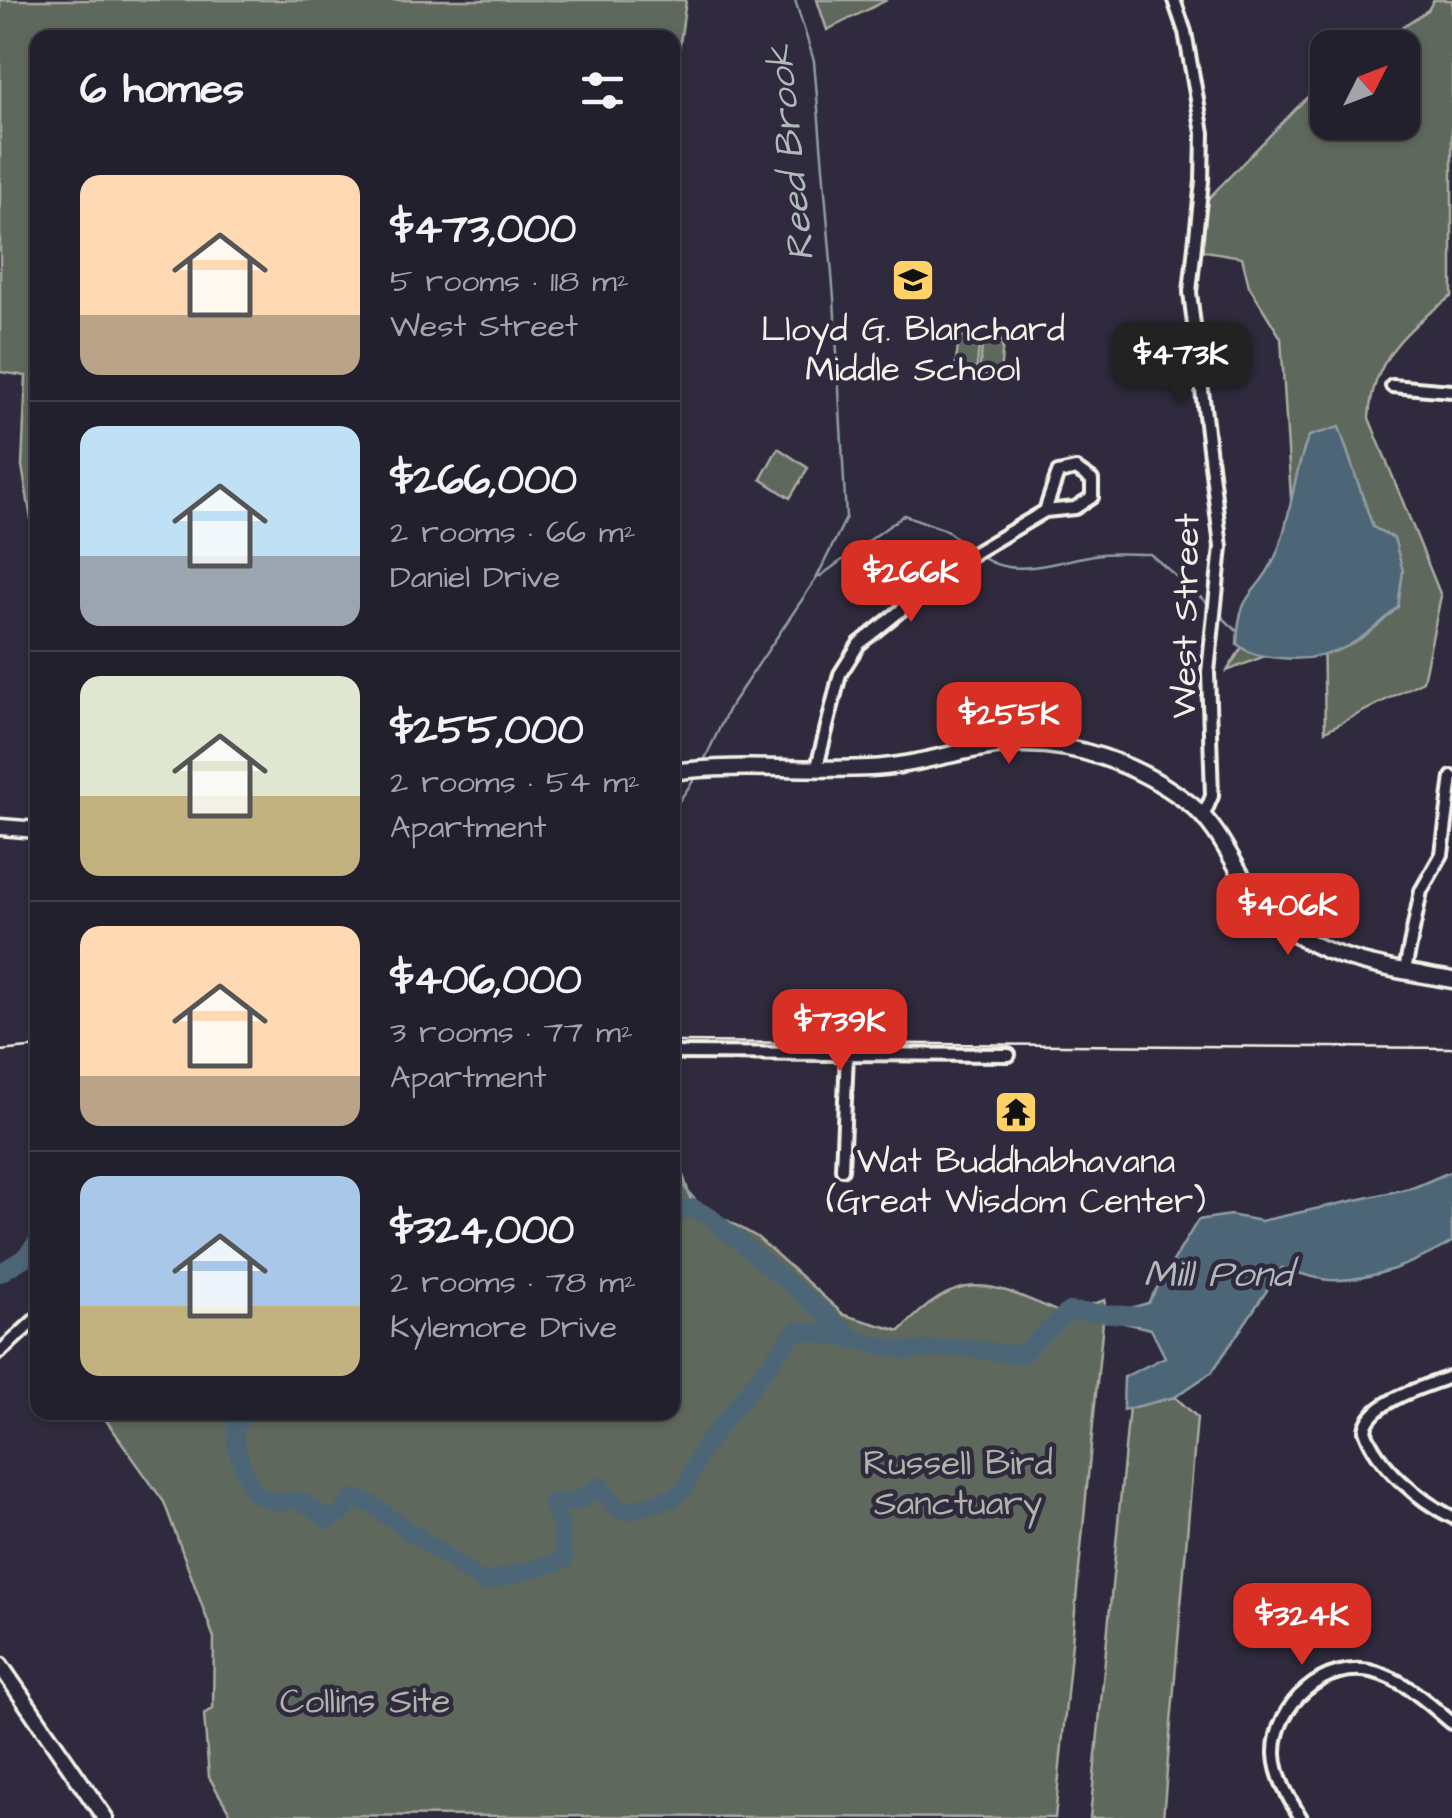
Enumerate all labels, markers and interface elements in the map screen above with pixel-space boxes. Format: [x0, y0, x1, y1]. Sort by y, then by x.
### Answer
north arrow [1310, 30, 1420, 140]
map controls [1310, 30, 1420, 140]
water label: Reed Brook [754, 42, 828, 264]
text: 6 homes [80, 61, 244, 119]
icon: filters [575, 63, 630, 118]
text: $473,000 [390, 201, 576, 259]
icon: home [160, 215, 280, 335]
school or university icon: Lloyd G. Blanchard Middle School [890, 257, 936, 303]
text: 5 rooms · 118 m² [390, 259, 629, 304]
text: West Street [390, 304, 578, 349]
place label: Lloyd G. Blanchard Middle School [761, 305, 1065, 394]
pin: $473K [1111, 322, 1251, 407]
text: $473K [1134, 332, 1228, 377]
text: $266,000 [390, 452, 577, 510]
icon: home [160, 466, 280, 586]
text: 2 rooms · 66 m² [390, 510, 636, 555]
street label: West Street [1160, 513, 1212, 719]
pin: $266K [841, 540, 981, 625]
text: $266K [863, 550, 959, 595]
text: Daniel Drive [390, 555, 560, 600]
pin: $255K [939, 682, 1079, 767]
text: $255K [959, 692, 1059, 737]
text: $255,000 [390, 702, 584, 760]
icon: home [160, 716, 280, 836]
text: 2 rooms · 54 m² [390, 760, 640, 805]
text: Apartment [390, 805, 546, 850]
pin: $406K [1218, 873, 1358, 958]
text: $406K [1238, 883, 1338, 928]
text: $406,000 [390, 952, 582, 1010]
icon: home [160, 966, 280, 1086]
pin: $739K [770, 989, 910, 1074]
text: $739K [794, 999, 886, 1044]
text: 3 rooms · 77 m² [390, 1010, 633, 1055]
text: Apartment [390, 1055, 546, 1100]
temple icon: Wat Buddhabhavana (Great Wisdom Center) [993, 1089, 1039, 1135]
place label: Wat Buddhabhavana (Great Wisdom Center) [826, 1137, 1206, 1226]
text: $324,000 [390, 1202, 574, 1260]
icon: home [160, 1216, 280, 1336]
water label: Mill Pond [1144, 1249, 1300, 1301]
text: 2 rooms · 78 m² [390, 1260, 636, 1305]
text: Kylemore Drive [390, 1305, 617, 1350]
park label: Russell Bird Sanctuary [863, 1439, 1053, 1529]
pin: $324K [1232, 1583, 1372, 1668]
text: $324K [1255, 1593, 1349, 1638]
park label: Collins Site [280, 1677, 450, 1726]

